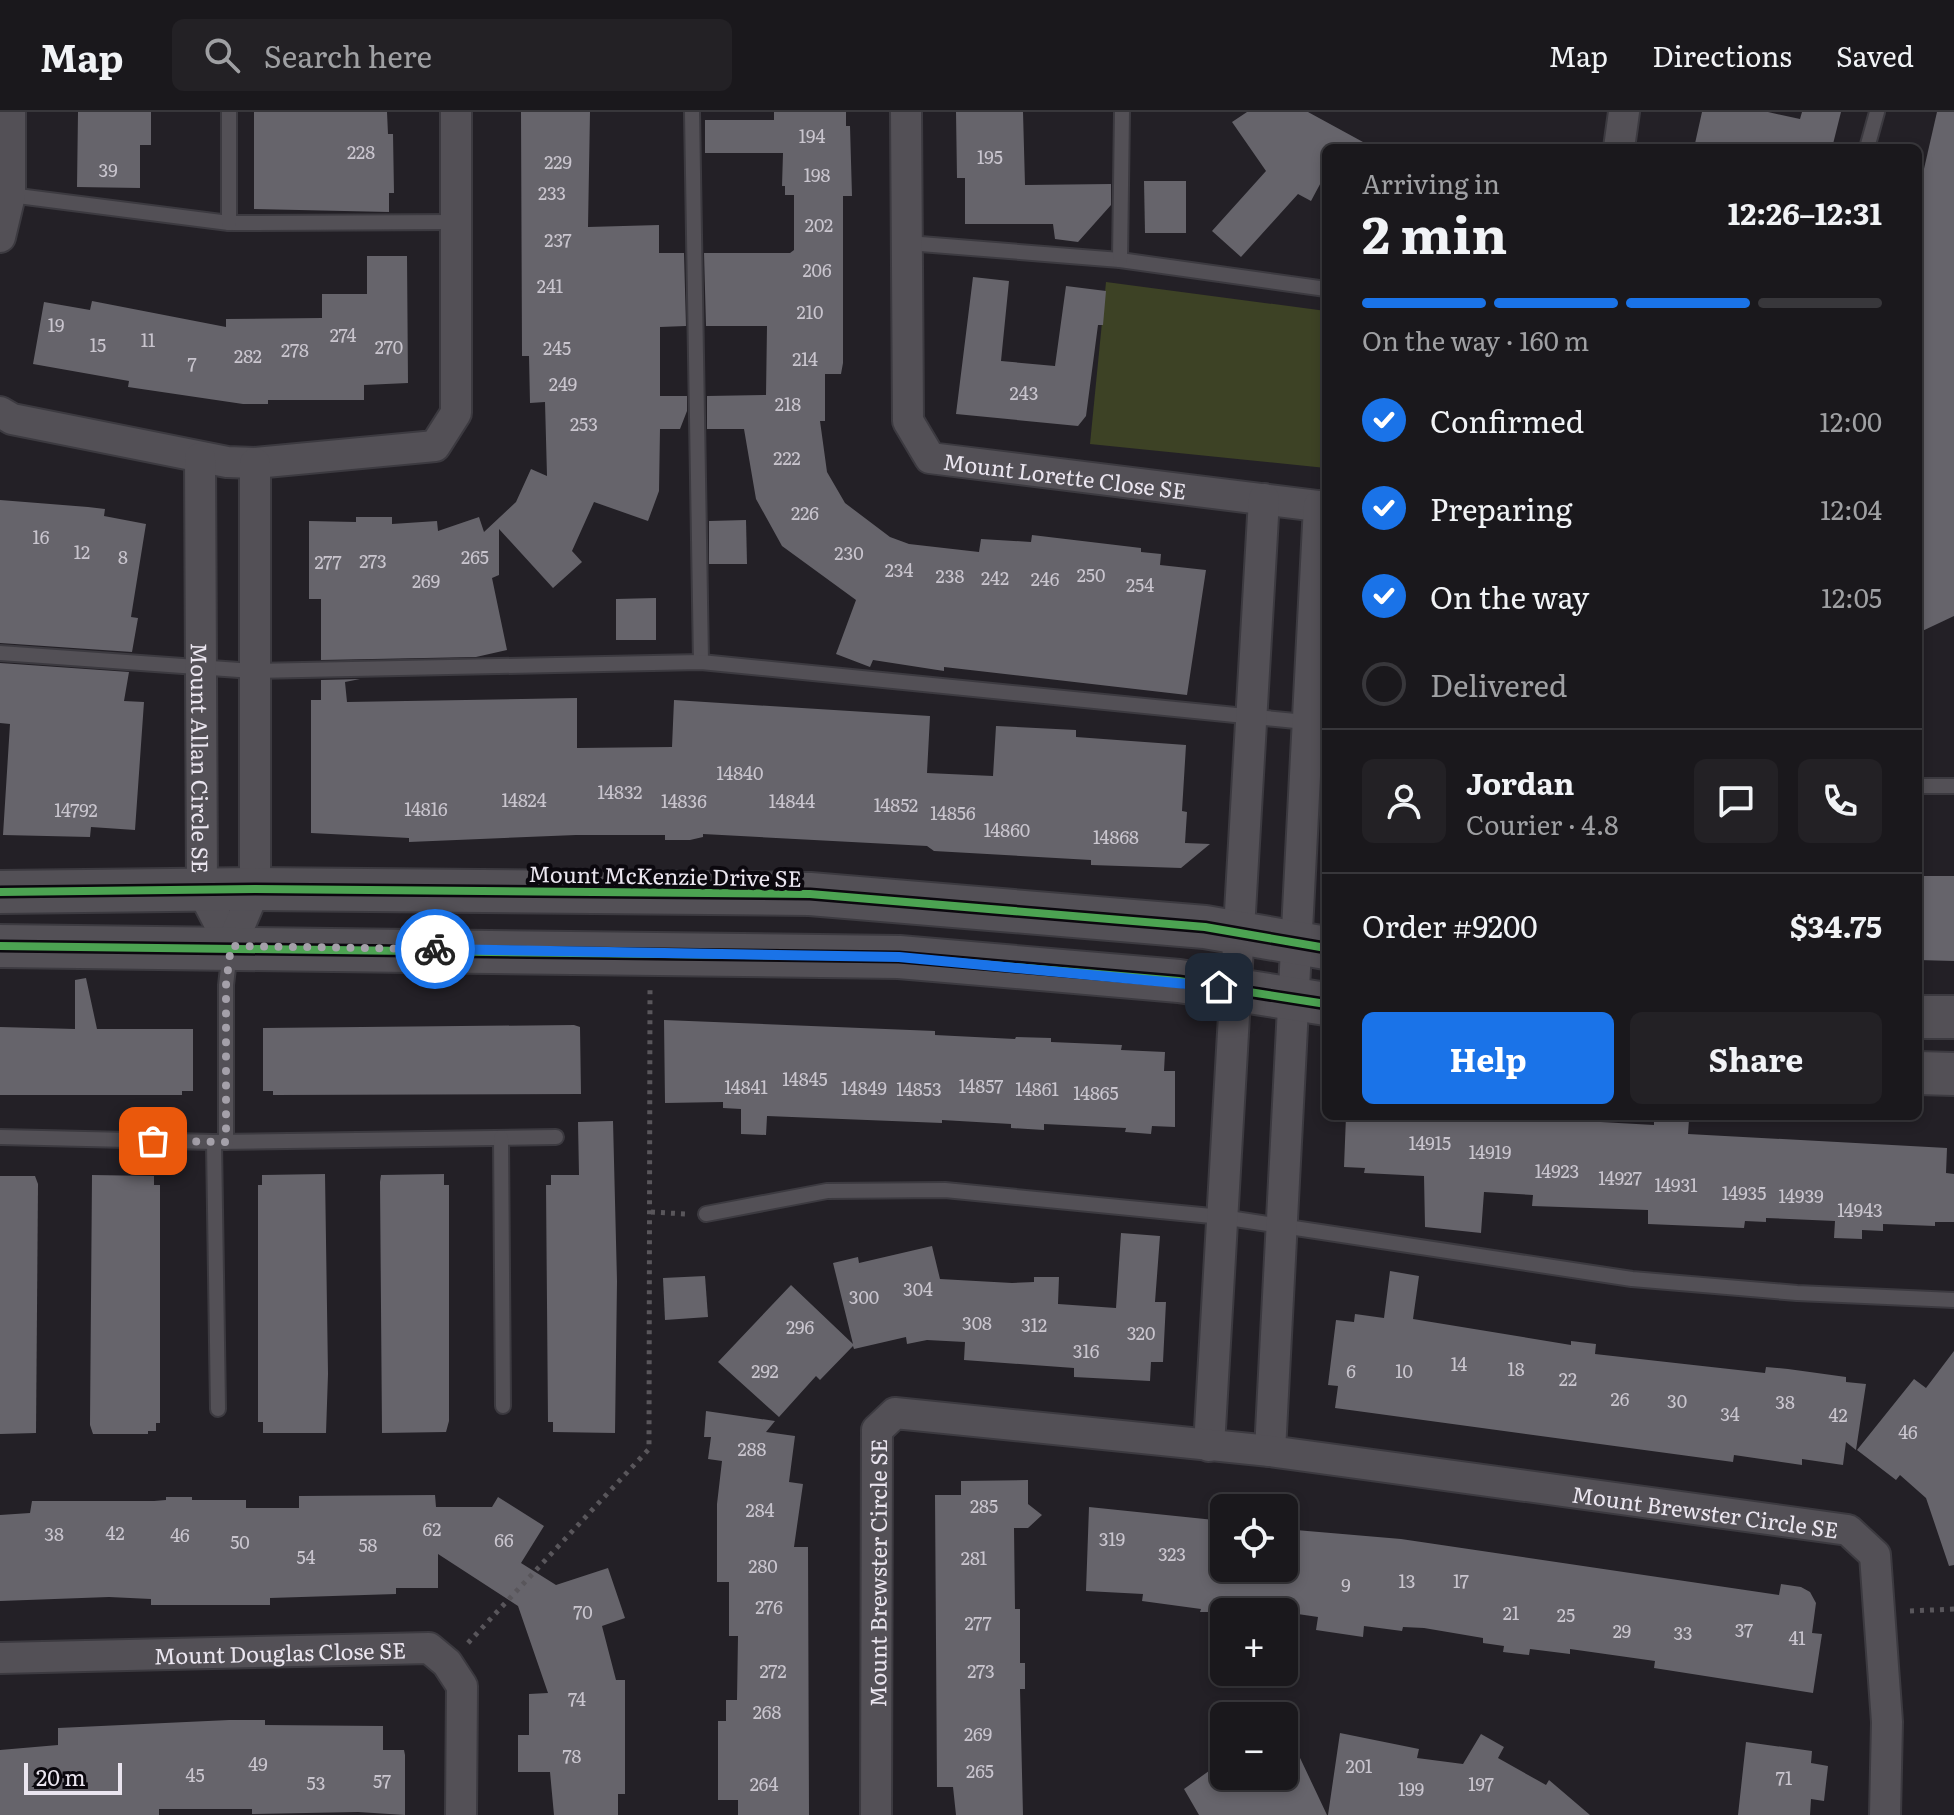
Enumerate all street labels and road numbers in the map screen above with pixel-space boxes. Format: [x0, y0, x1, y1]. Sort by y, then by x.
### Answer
street label: Mount Lorette Close SE [941, 443, 1188, 506]
street label: Mount Allan Circle SE [184, 642, 218, 874]
street label: Mount McKenzie Drive SE [528, 856, 802, 894]
street label: Mount Brewster Circle SE [860, 1439, 893, 1707]
street label: Mount Brewster Circle SE [1570, 1476, 1841, 1545]
street label: Mount Douglas Close SE [153, 1632, 407, 1671]

